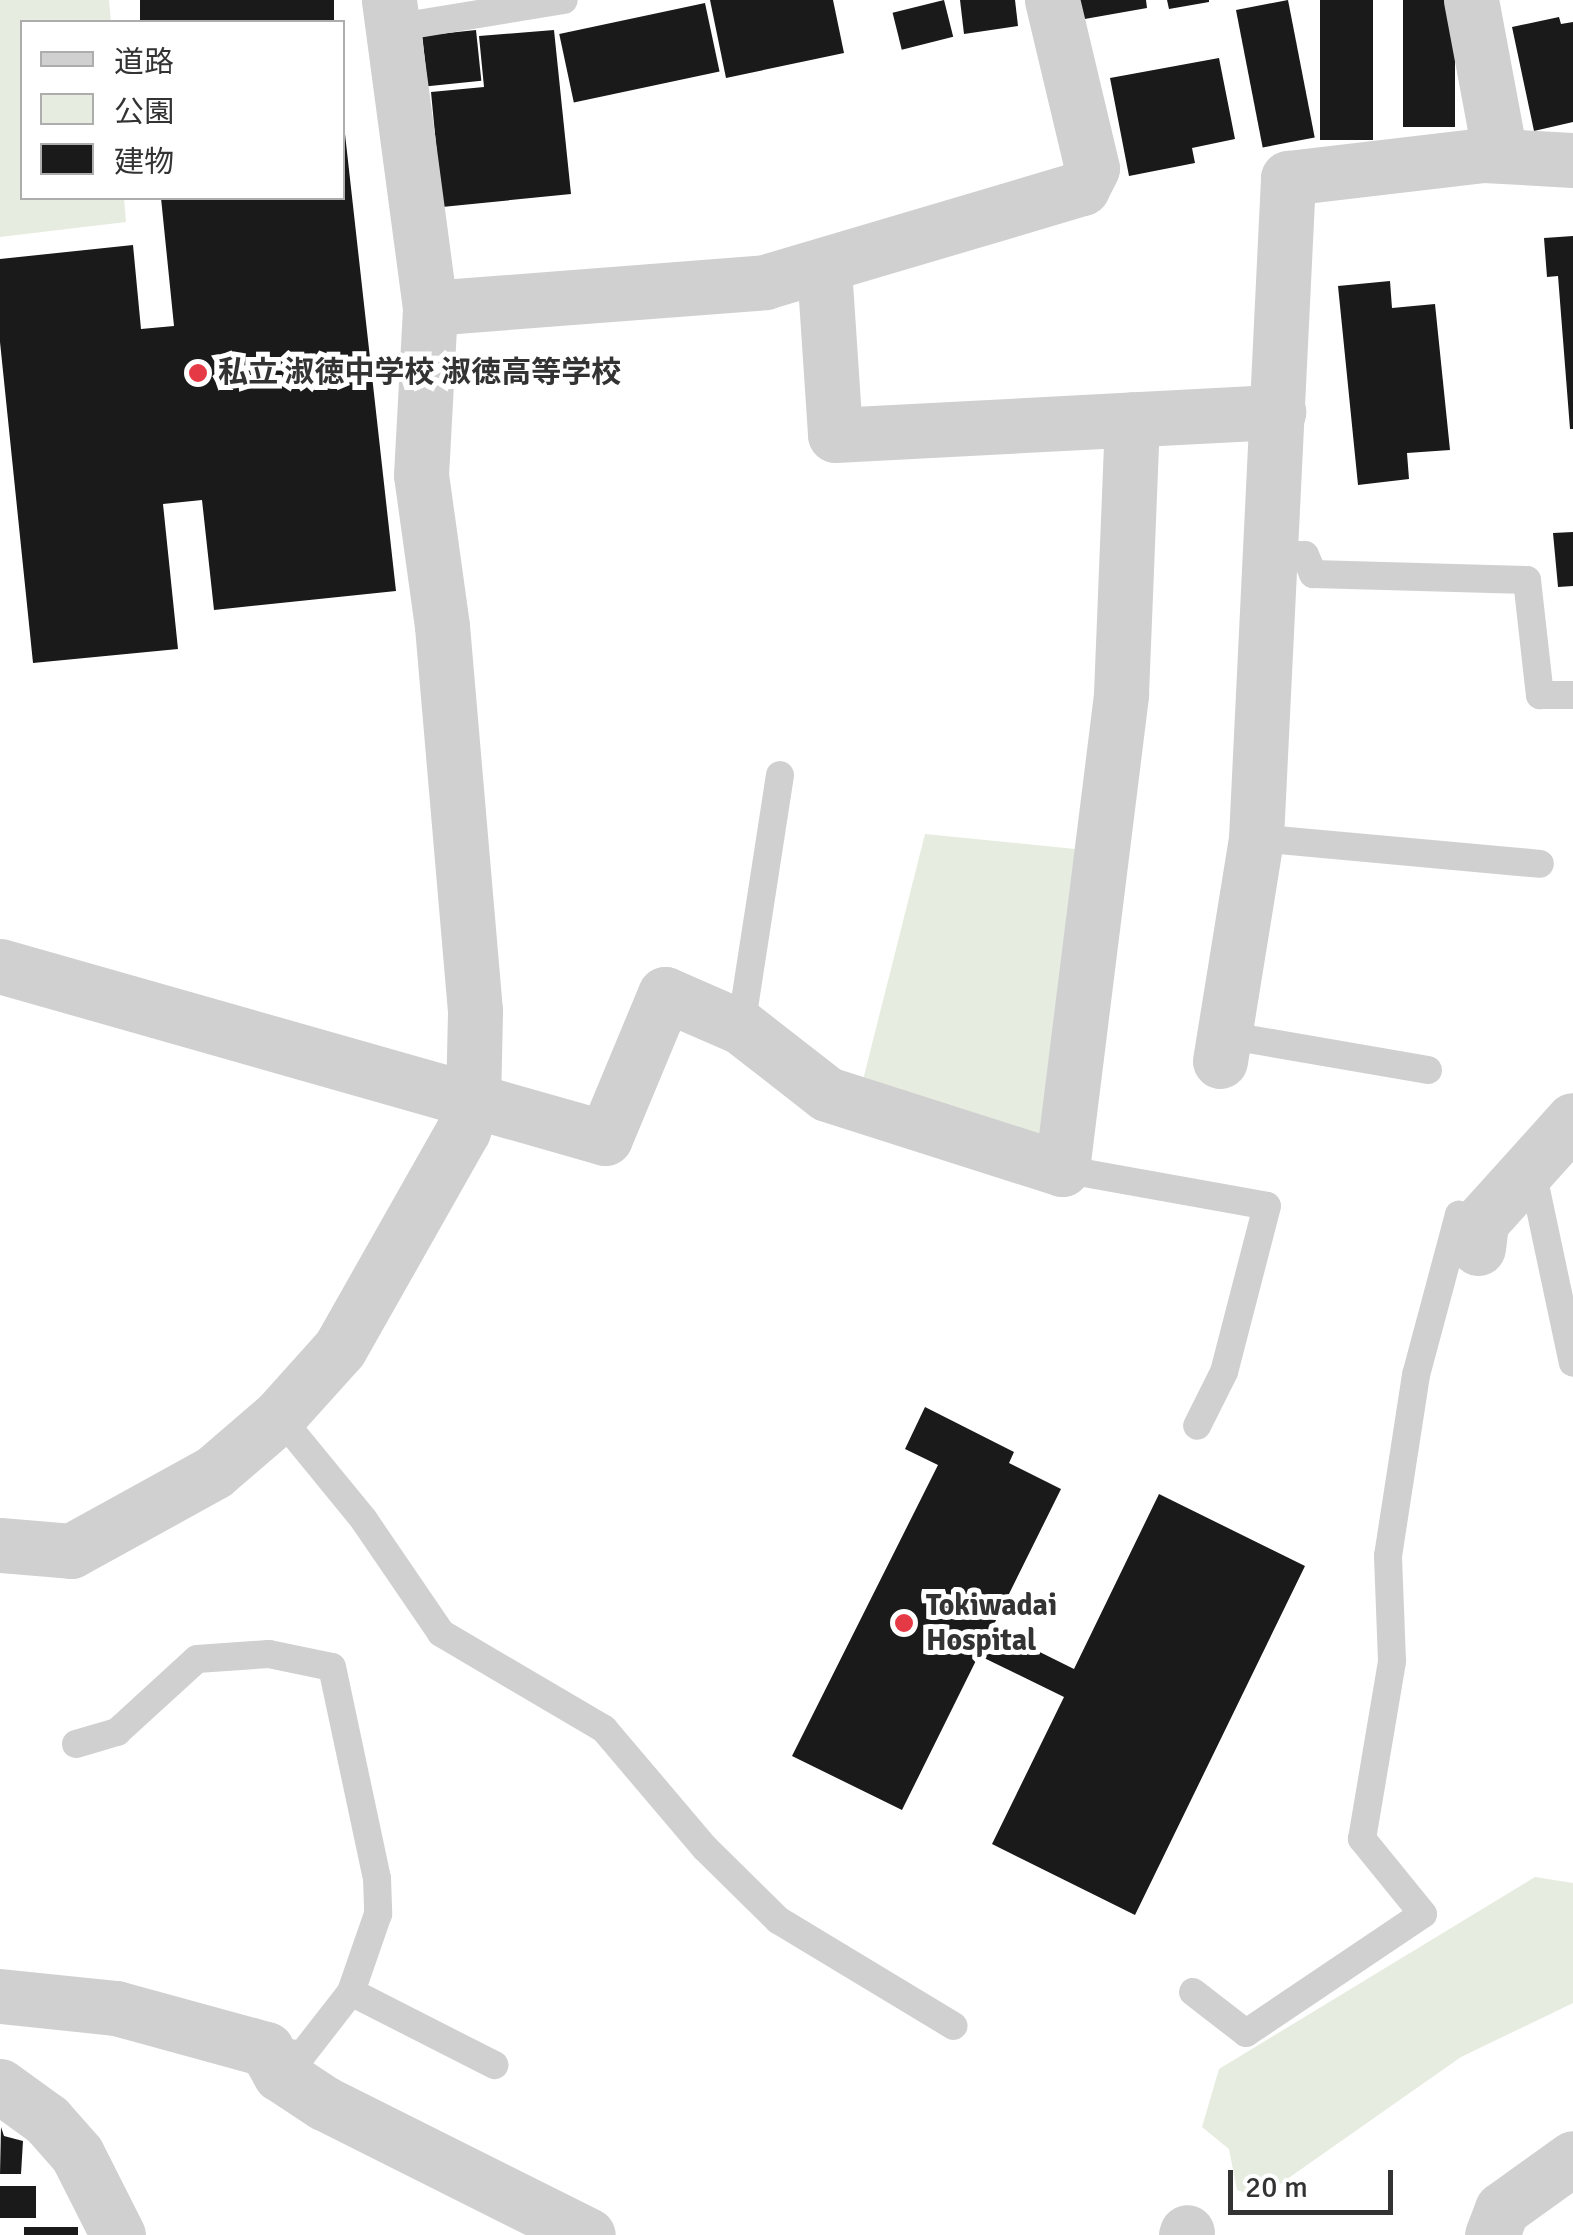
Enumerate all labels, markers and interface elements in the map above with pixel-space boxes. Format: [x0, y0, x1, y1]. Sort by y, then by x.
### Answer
legend [20, 20, 345, 200]
text: 道路 [114, 44, 174, 81]
text: 公園 [114, 94, 174, 131]
text: 建物 [114, 144, 174, 181]
place label: 私立 淑徳中学校 淑徳高等学校 [218, 355, 621, 391]
marker: 私立 淑徳中学校 淑徳高等学校 [187, 362, 209, 384]
place label: Tokiwadai Hospital [926, 1588, 1057, 1658]
marker: Tokiwadai Hospital [891, 1610, 917, 1636]
scale bar [1233, 2150, 1398, 2212]
text: 20 m [1245, 2169, 1308, 2206]

